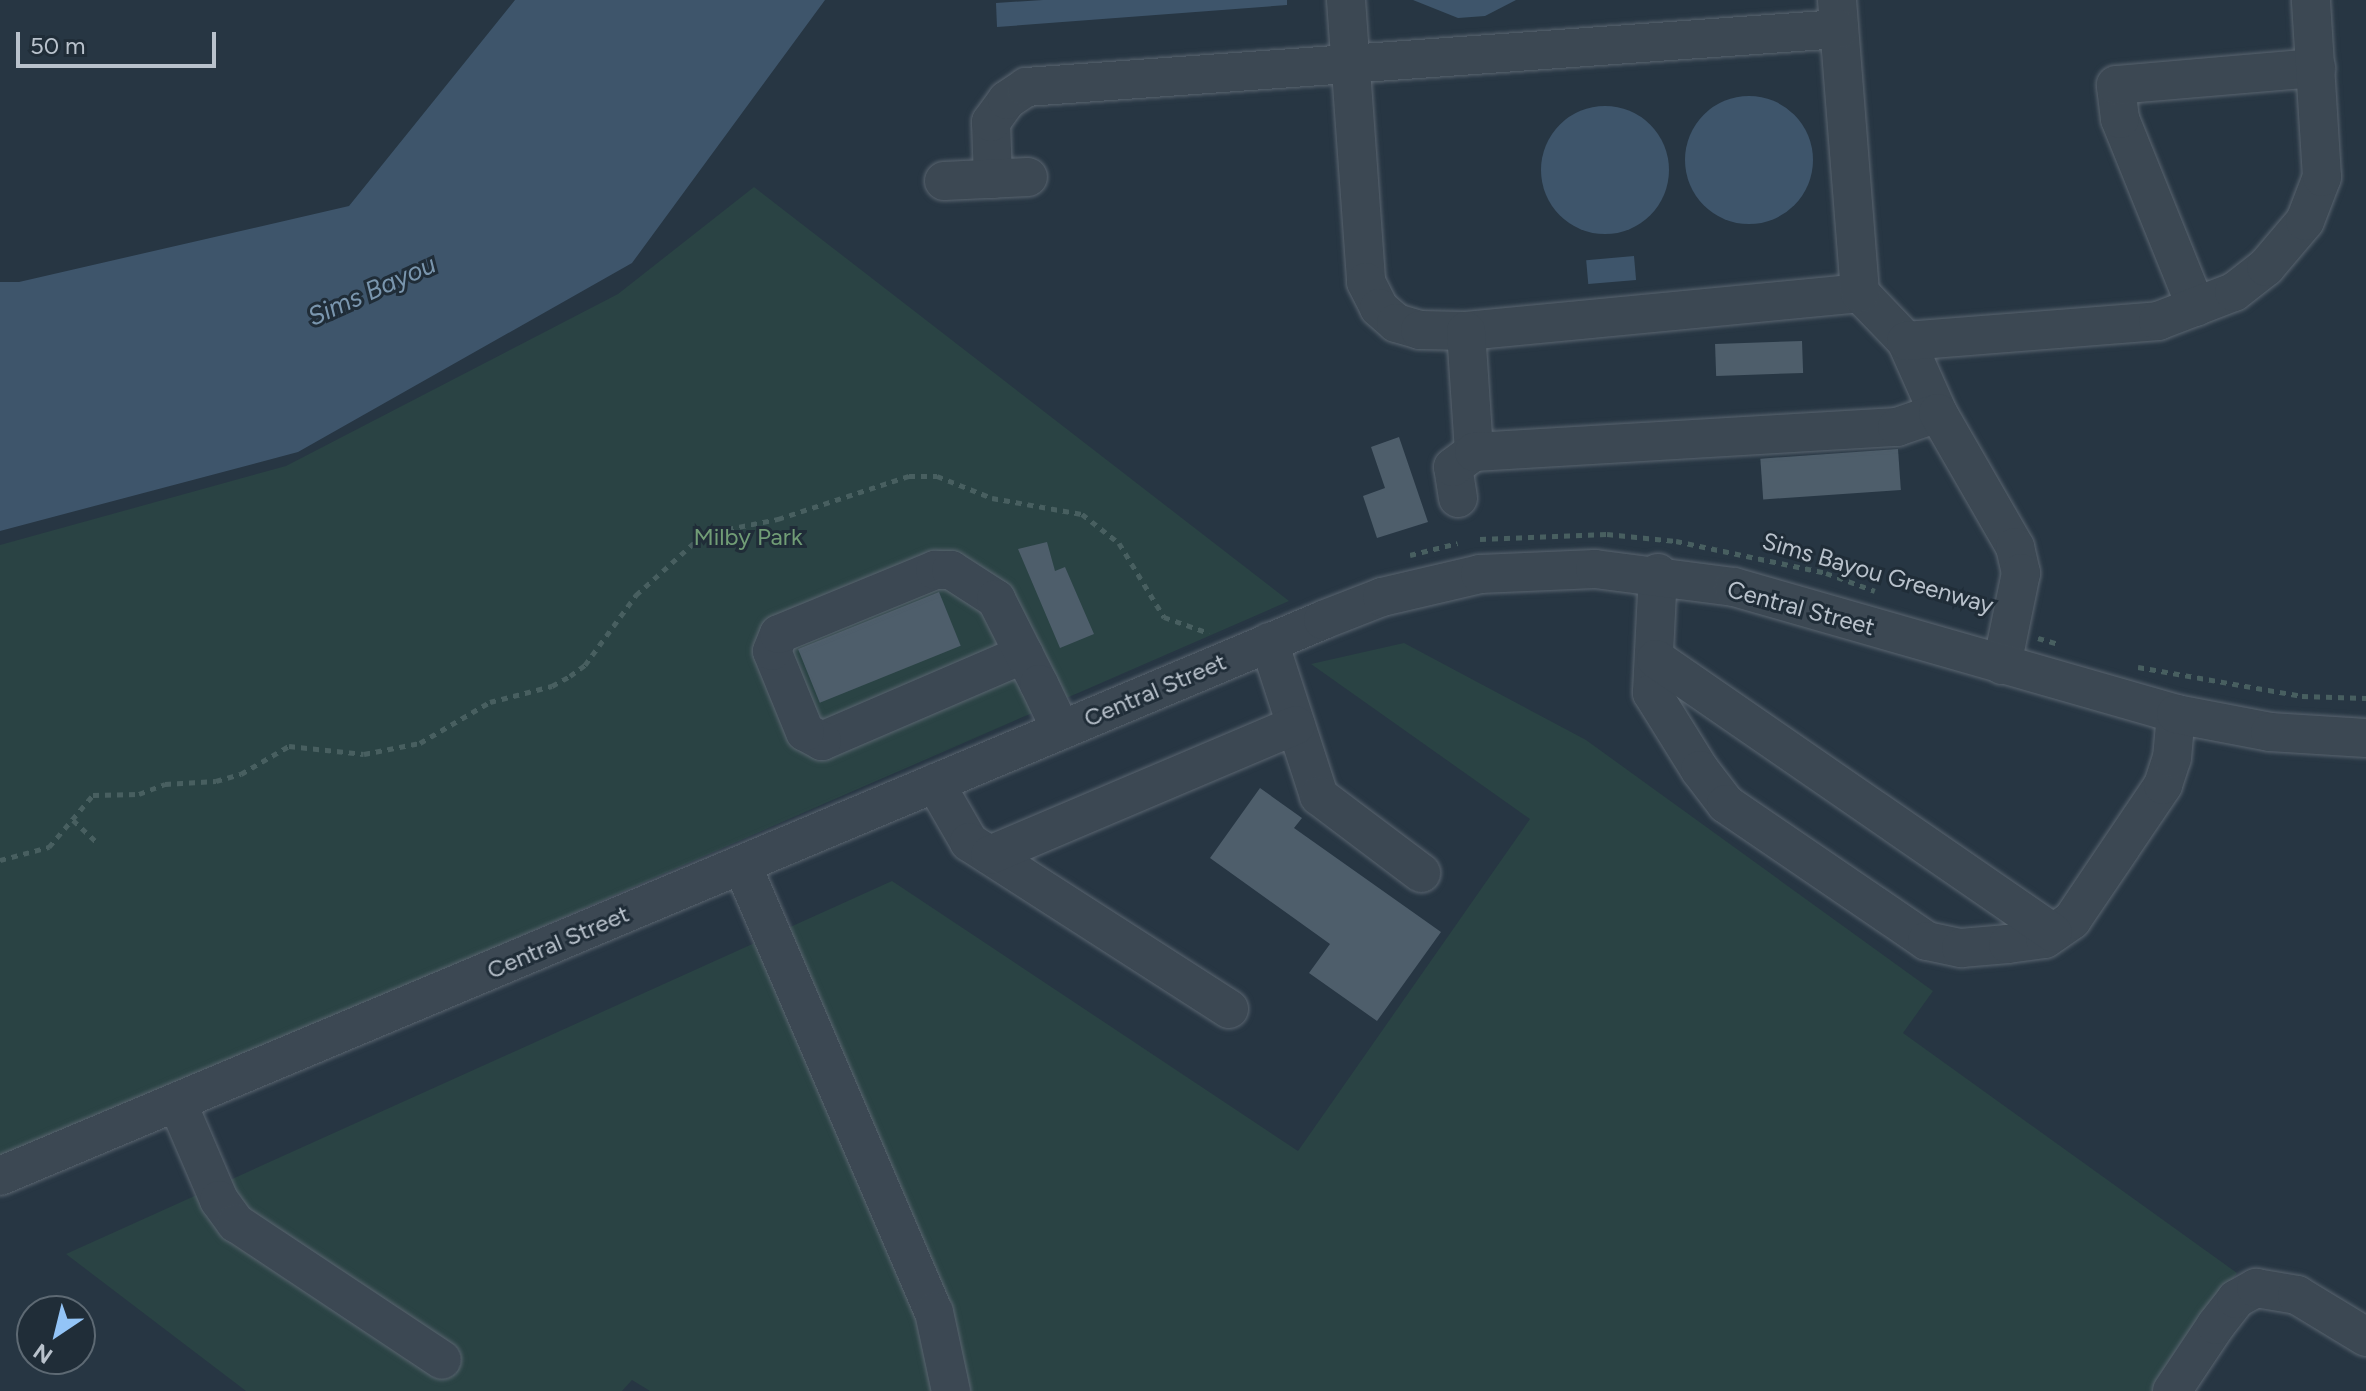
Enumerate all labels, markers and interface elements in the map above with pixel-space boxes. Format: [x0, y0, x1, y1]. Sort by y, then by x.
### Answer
scale bar [20, 16, 220, 66]
text: 50 m [30, 31, 86, 60]
water label: Sims Bayou [303, 249, 441, 333]
park label: Milby Park [693, 523, 803, 551]
street label: Sims Bayou Greenway [1759, 526, 1997, 620]
street label: Central Street [1724, 574, 1878, 642]
street label: Central Street [1080, 647, 1230, 733]
street label: Central Street [483, 899, 633, 985]
north arrow [16, 1295, 96, 1375]
text: N [28, 1337, 58, 1369]

